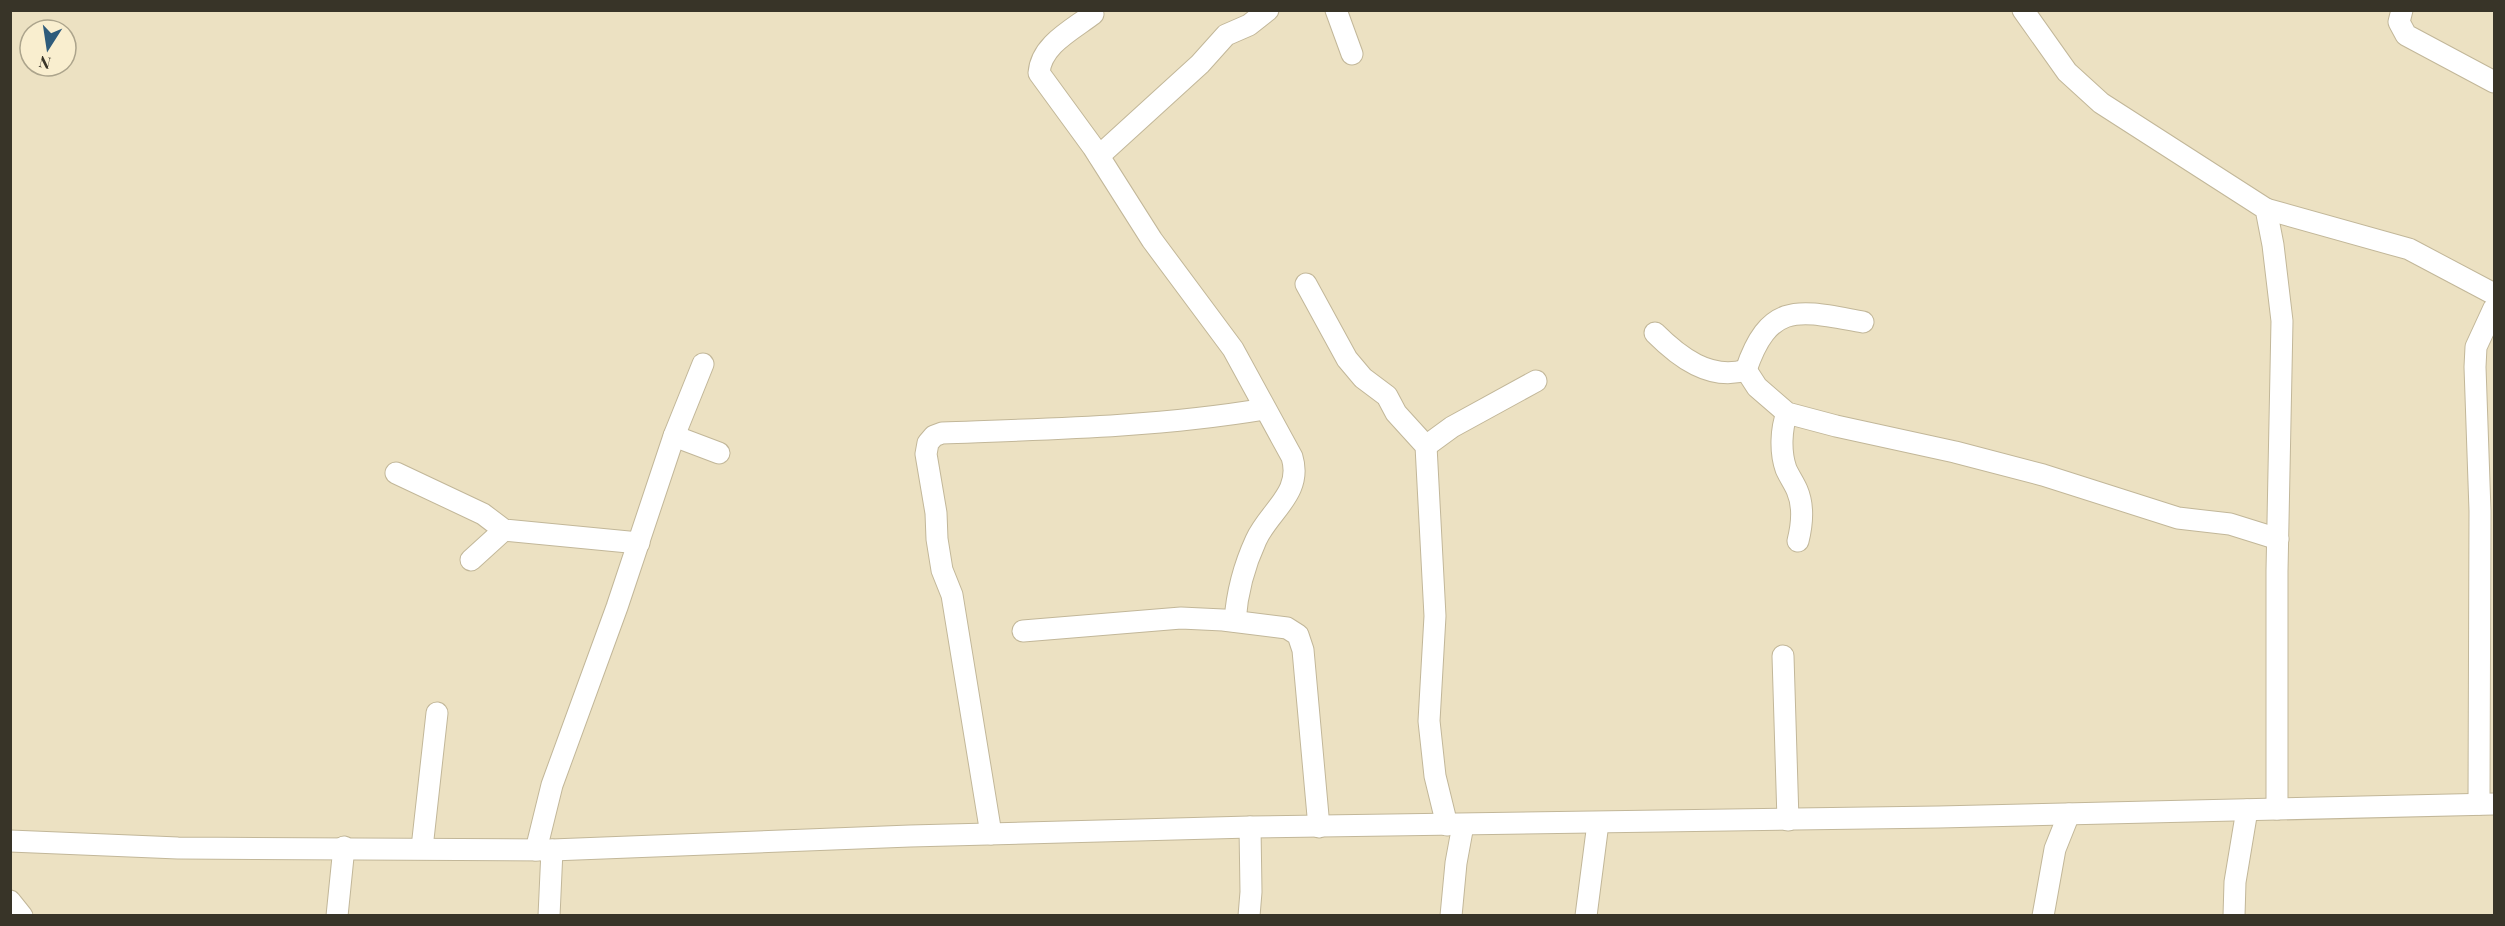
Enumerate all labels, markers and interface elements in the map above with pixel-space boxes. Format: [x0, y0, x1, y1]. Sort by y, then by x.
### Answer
north arrow [18, 18, 78, 78]
text: N [37, 52, 53, 75]

